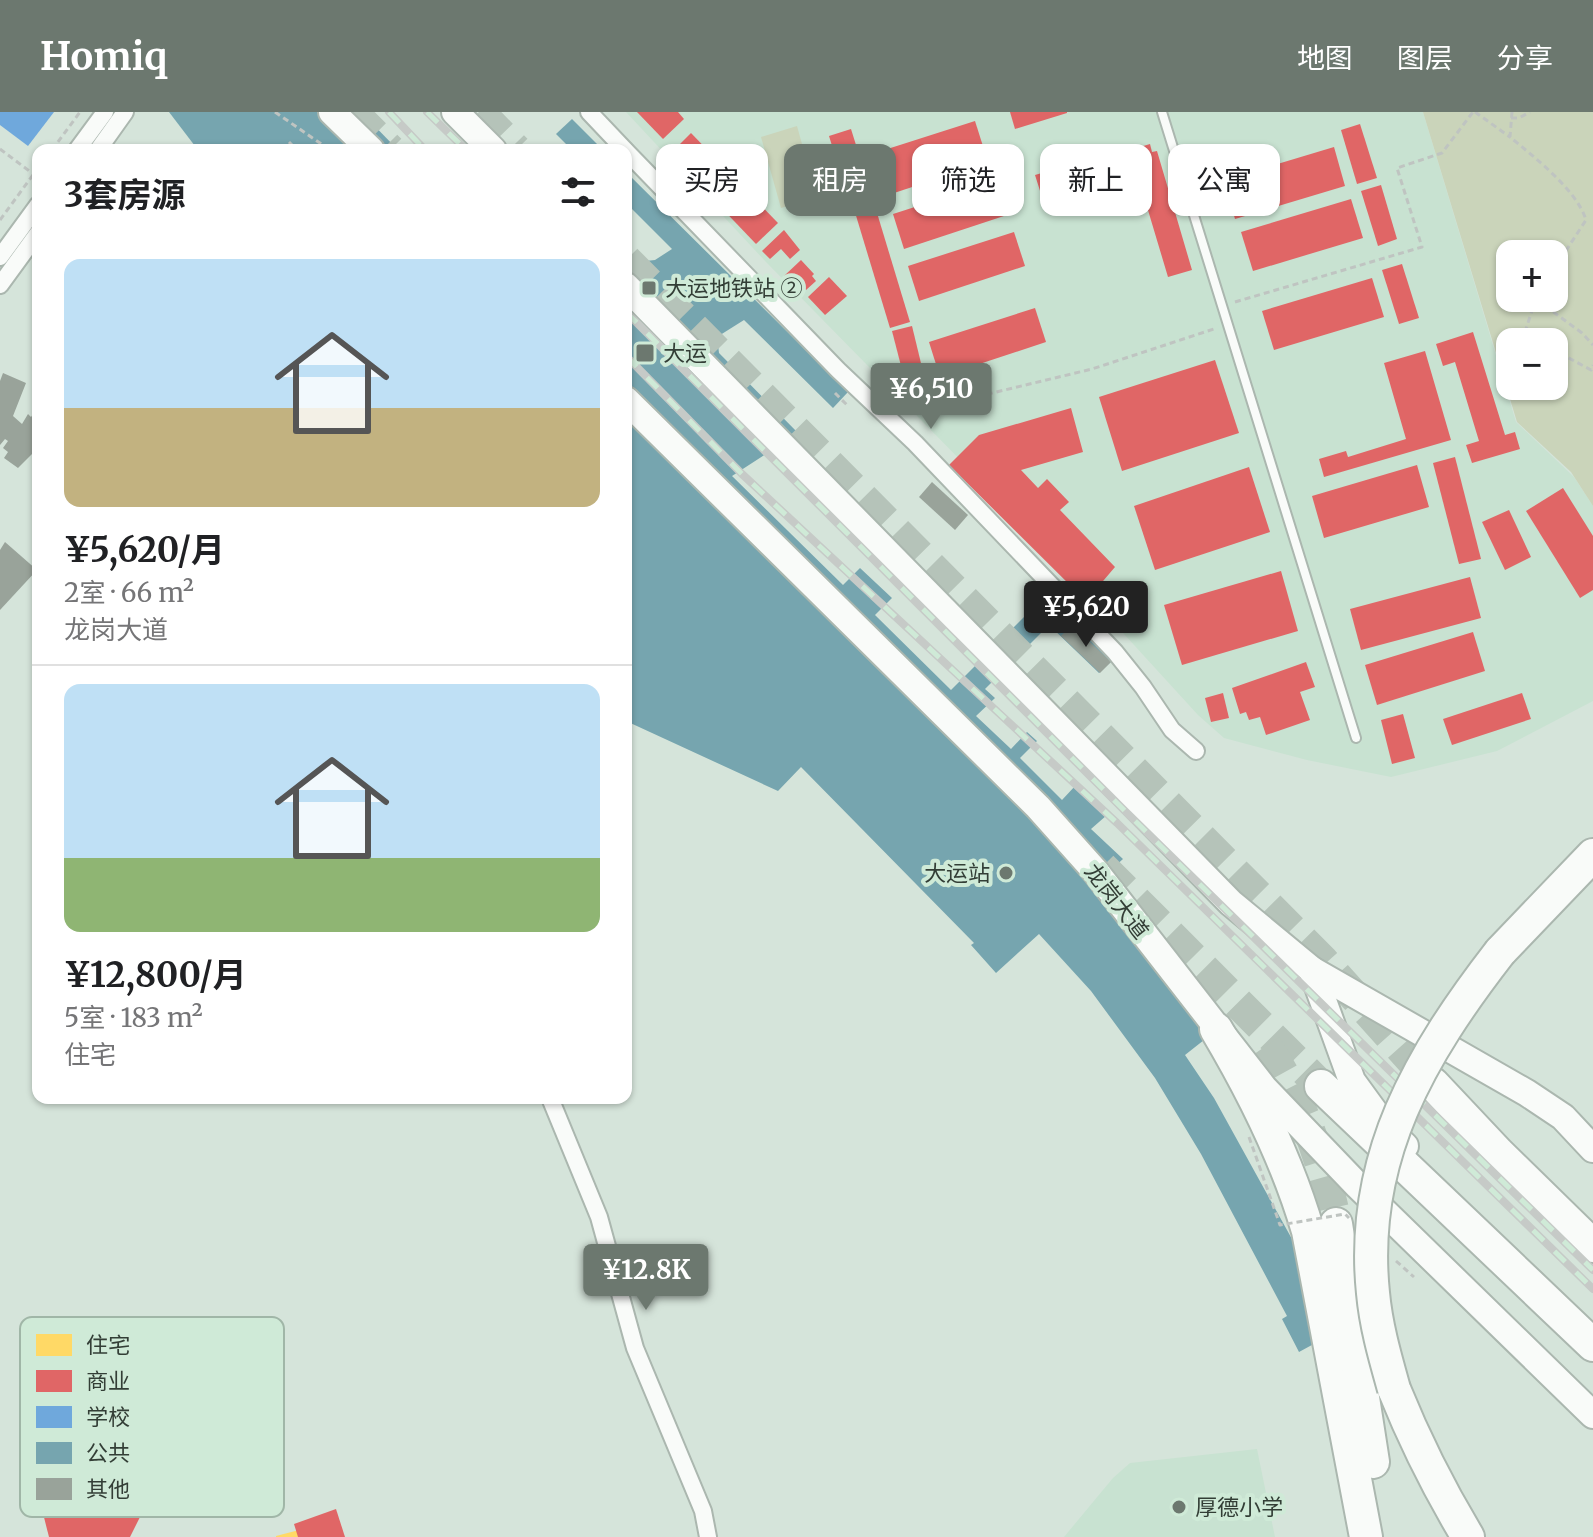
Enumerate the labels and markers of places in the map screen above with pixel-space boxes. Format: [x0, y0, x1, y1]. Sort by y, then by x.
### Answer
place label: 大运地铁站 ② [665, 274, 802, 302]
marker: 大运地铁站 ② [640, 279, 658, 297]
place label: 大运 [663, 339, 707, 367]
marker: 大运 [634, 342, 656, 364]
pin: ¥6,510 [866, 363, 996, 431]
pin: ¥5,620 [1021, 581, 1151, 649]
place label: 大运站 [924, 859, 990, 887]
marker: 大运站 [997, 864, 1015, 882]
pin: ¥12.8K [581, 1244, 711, 1312]
place label: 厚德小学 [1195, 1493, 1283, 1521]
marker: 厚德小学 [1170, 1498, 1188, 1516]

